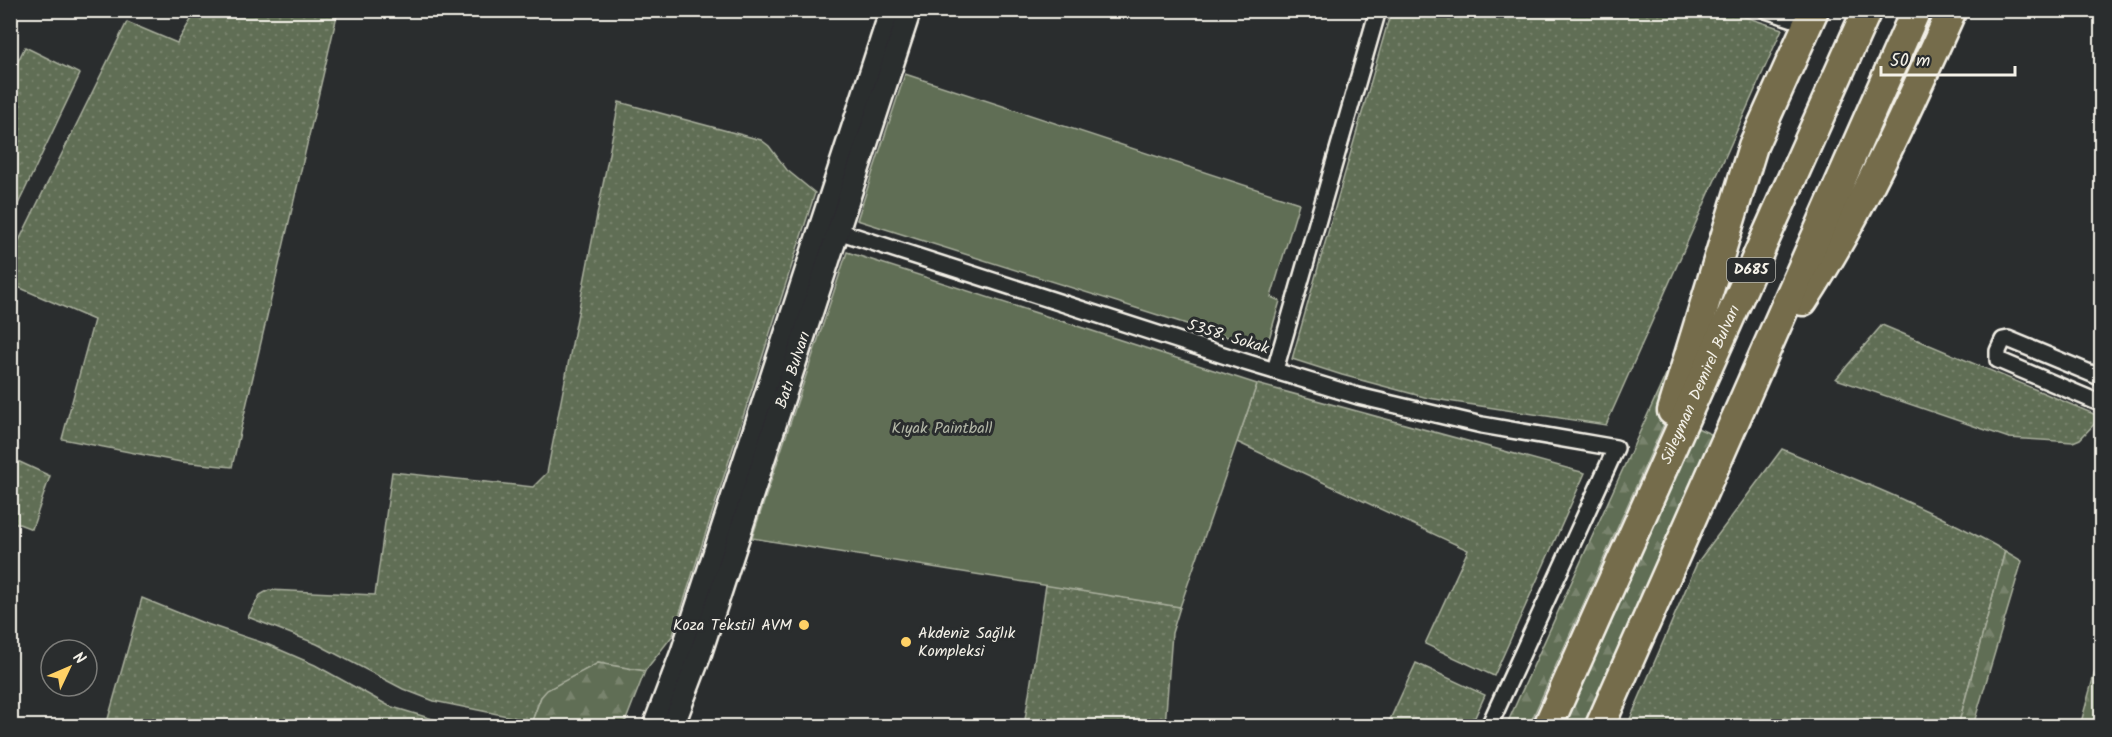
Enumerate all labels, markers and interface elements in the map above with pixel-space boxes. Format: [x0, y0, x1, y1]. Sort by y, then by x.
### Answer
scale bar [1881, 39, 2014, 77]
text: 50 m [1890, 47, 1930, 76]
road number: D685 [1727, 258, 1775, 282]
street label: Süleyman Demirel Bulvarı [1654, 300, 1747, 468]
street label: 5358. Sokak [1184, 313, 1272, 361]
street label: Batı Bulvarı [769, 328, 817, 412]
park label: Kıyak Paintball [891, 416, 993, 441]
place label: Koza Tekstil AVM [673, 613, 792, 638]
marker: Koza Tekstil AVM [797, 618, 811, 632]
place label: Akdeniz Sağlık Kompleksi [918, 621, 1016, 664]
marker: Akdeniz Sağlık Kompleksi [899, 635, 913, 649]
north arrow [39, 638, 99, 698]
text: N [66, 646, 91, 671]

